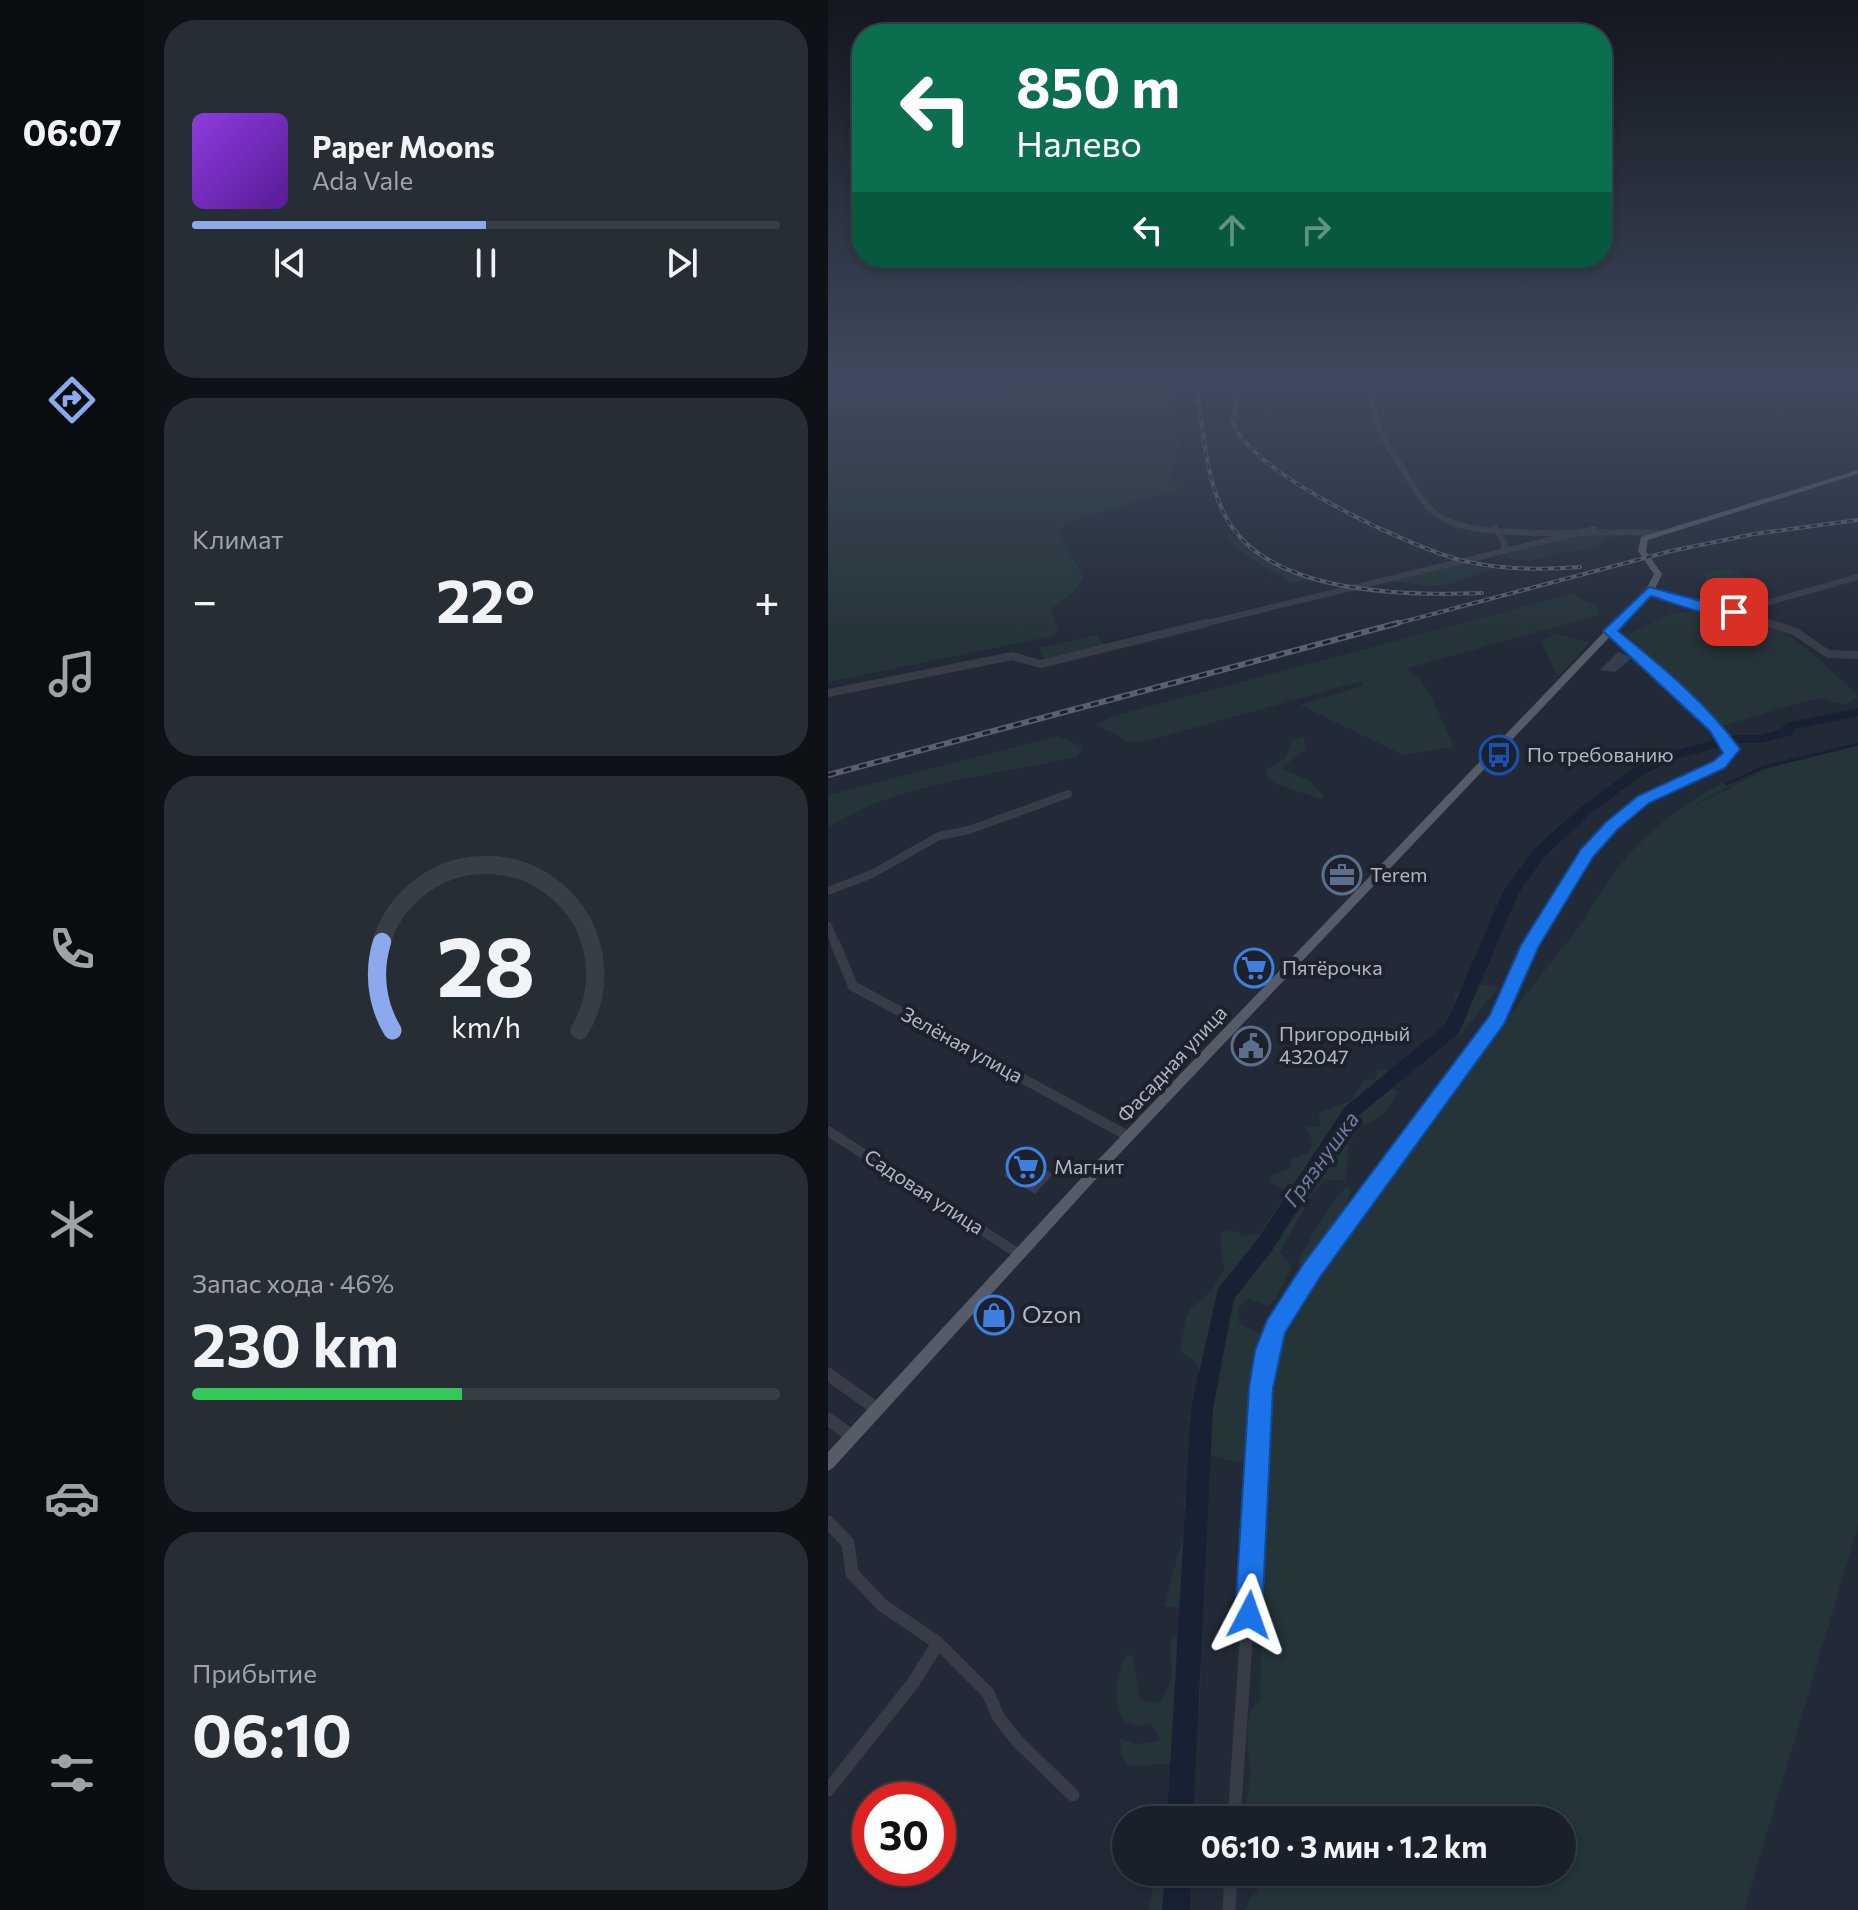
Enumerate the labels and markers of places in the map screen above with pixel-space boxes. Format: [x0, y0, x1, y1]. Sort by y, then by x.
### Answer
pin [1700, 578, 1768, 646]
bus stop icon: По требованию [1478, 734, 1520, 776]
place label: По требованию [1527, 742, 1674, 766]
office icon: Terem [1321, 854, 1363, 896]
place label: Terem [1370, 862, 1427, 886]
supermarket icon: Пятёрочка [1233, 947, 1275, 989]
place label: Пятёрочка [1282, 955, 1383, 979]
place label: Пригородный 432047 [1279, 1021, 1410, 1068]
public building icon: Пригородный 432047 [1230, 1025, 1272, 1067]
supermarket icon: Магнит [1005, 1146, 1047, 1188]
place label: Магнит [1054, 1154, 1124, 1178]
shop icon: Ozon [973, 1294, 1015, 1336]
place label: Ozon [1022, 1299, 1082, 1328]

